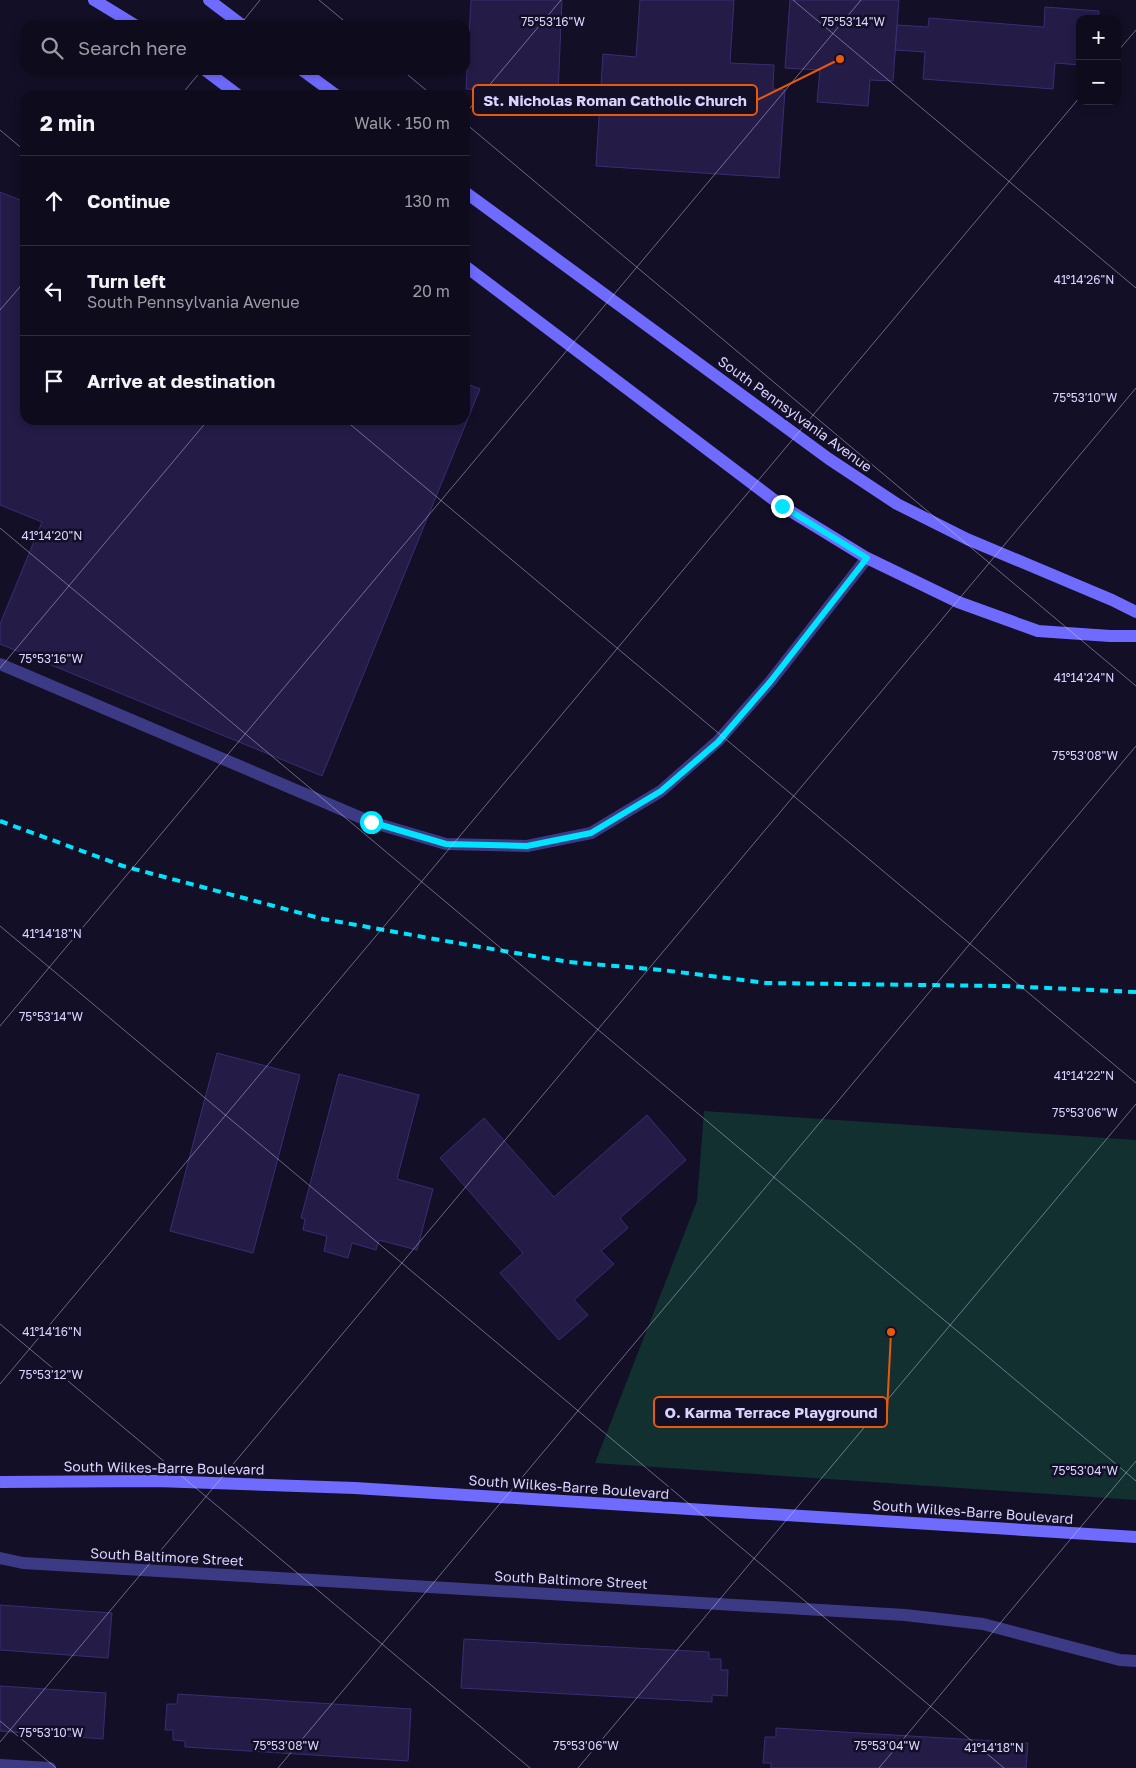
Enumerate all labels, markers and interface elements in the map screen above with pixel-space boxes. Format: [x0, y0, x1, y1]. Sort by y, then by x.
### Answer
text: 75°53'16"W [521, 14, 586, 29]
text: 75°53'14"W [821, 14, 886, 29]
map controls [1076, 15, 1121, 105]
button: + [1076, 15, 1121, 60]
search box [20, 20, 470, 75]
icon: search [38, 34, 66, 62]
text: Search here [78, 36, 187, 59]
button: − [1076, 60, 1121, 105]
callout: St. Nicholas Roman Catholic Church [473, 85, 757, 115]
text: St. Nicholas Roman Catholic Church [483, 91, 747, 109]
text: 2 min [40, 110, 95, 136]
text: Walk · 150 m [354, 113, 450, 133]
icon: ahead [40, 187, 68, 215]
text: Continue [87, 189, 170, 212]
text: 130 m [405, 191, 450, 211]
text: Turn left [87, 269, 166, 292]
text: 41°14'26"N [1054, 272, 1114, 287]
icon: left [40, 277, 68, 305]
text: 20 m [413, 281, 450, 301]
text: South Pennsylvania Avenue [87, 292, 299, 312]
street label: South Pennsylvania Avenue [715, 352, 875, 475]
icon: arrive [40, 367, 68, 395]
text: Arrive at destination [87, 369, 275, 392]
text: 75°53'10"W [1053, 390, 1118, 405]
route end [771, 495, 794, 518]
text: 41°14'20"N [22, 528, 82, 543]
text: 75°53'16"W [19, 651, 84, 666]
text: 41°14'24"N [1054, 670, 1114, 685]
text: 75°53'08"W [1052, 748, 1118, 763]
route start [360, 811, 383, 834]
text: 41°14'18"N [22, 926, 82, 941]
text: 75°53'14"W [19, 1009, 84, 1024]
text: 41°14'22"N [1054, 1068, 1114, 1083]
text: 75°53'06"W [1052, 1105, 1118, 1120]
text: 41°14'16"N [22, 1324, 82, 1339]
text: 75°53'12"W [19, 1367, 83, 1382]
callout: O. Karma Terrace Playground [654, 1397, 887, 1427]
text: O. Karma Terrace Playground [665, 1403, 877, 1421]
street label: South Wilkes-Barre Boulevard [63, 1457, 265, 1478]
text: 75°53'04"W [1052, 1463, 1118, 1478]
street label: South Wilkes-Barre Boulevard [468, 1471, 670, 1502]
street label: South Wilkes-Barre Boulevard [872, 1496, 1074, 1527]
street label: South Baltimore Street [90, 1544, 244, 1569]
street label: South Baltimore Street [494, 1567, 648, 1592]
text: 75°53'10"W [19, 1725, 84, 1740]
text: 75°53'08"W [253, 1738, 319, 1753]
text: 75°53'06"W [553, 1738, 619, 1753]
text: 75°53'04"W [854, 1738, 920, 1753]
text: 41°14'18"N [964, 1740, 1024, 1755]

